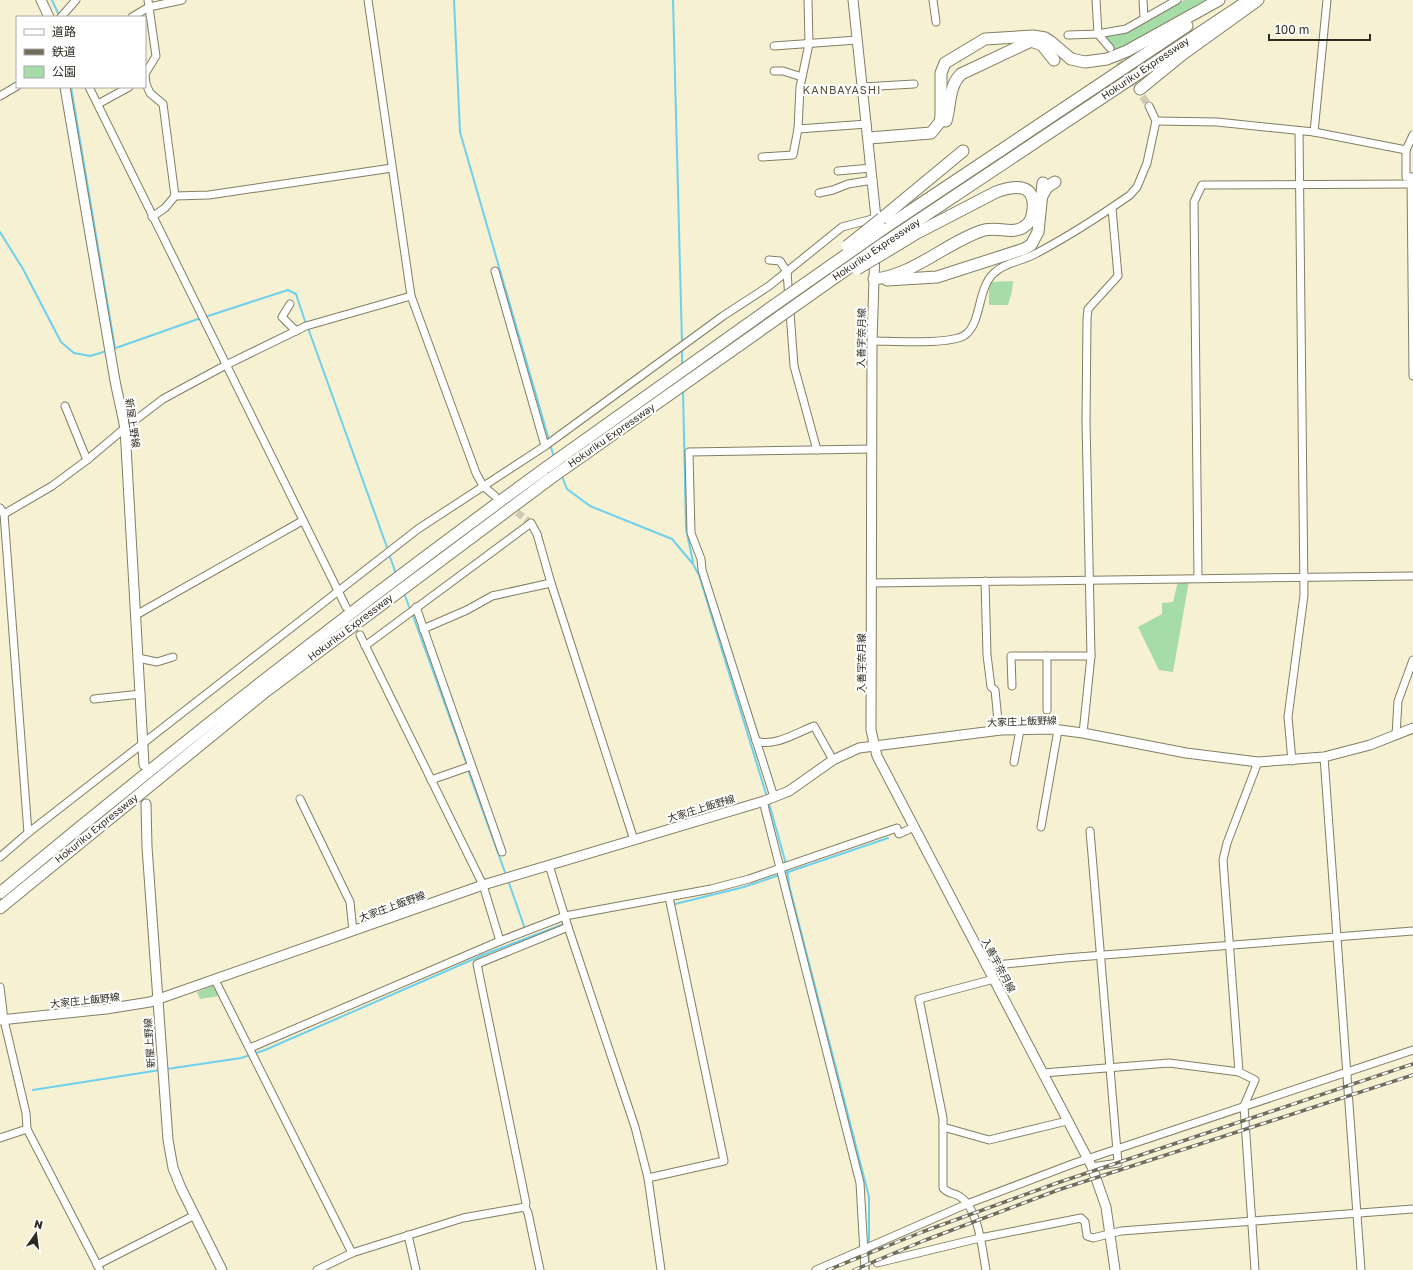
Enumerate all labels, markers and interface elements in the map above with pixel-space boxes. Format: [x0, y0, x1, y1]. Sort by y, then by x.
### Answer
legend [16, 16, 146, 88]
scale bar [1269, 16, 1370, 42]
text: 100 m [1275, 22, 1309, 37]
text: 道路 [52, 24, 76, 39]
street label: Hokuriku Expressway [1099, 34, 1191, 102]
text: 鉄道 [52, 44, 76, 59]
text: 公園 [52, 64, 76, 79]
district label: KANBAYASHI [802, 83, 882, 96]
street label: Hokuriku Expressway [830, 215, 922, 283]
street label: 入善宇奈月線 [854, 308, 868, 368]
street label: 新屋上野線 [124, 397, 142, 449]
street label: Hokuriku Expressway [565, 400, 657, 469]
street label: Hokuriku Expressway [305, 591, 395, 663]
street label: 入善宇奈月線 [855, 633, 867, 693]
street label: 大家庄上飯野線 [987, 714, 1057, 728]
street label: Hokuriku Expressway [52, 791, 140, 865]
street label: 大家庄上飯野線 [666, 792, 736, 824]
street label: 大家庄上飯野線 [357, 888, 427, 924]
street label: 入善宇奈月線 [980, 936, 1018, 994]
street label: 大家庄上飯野線 [50, 990, 120, 1010]
street label: 新屋上野線 [141, 1018, 157, 1068]
north arrow [16, 1214, 56, 1254]
text: N [33, 1216, 44, 1231]

